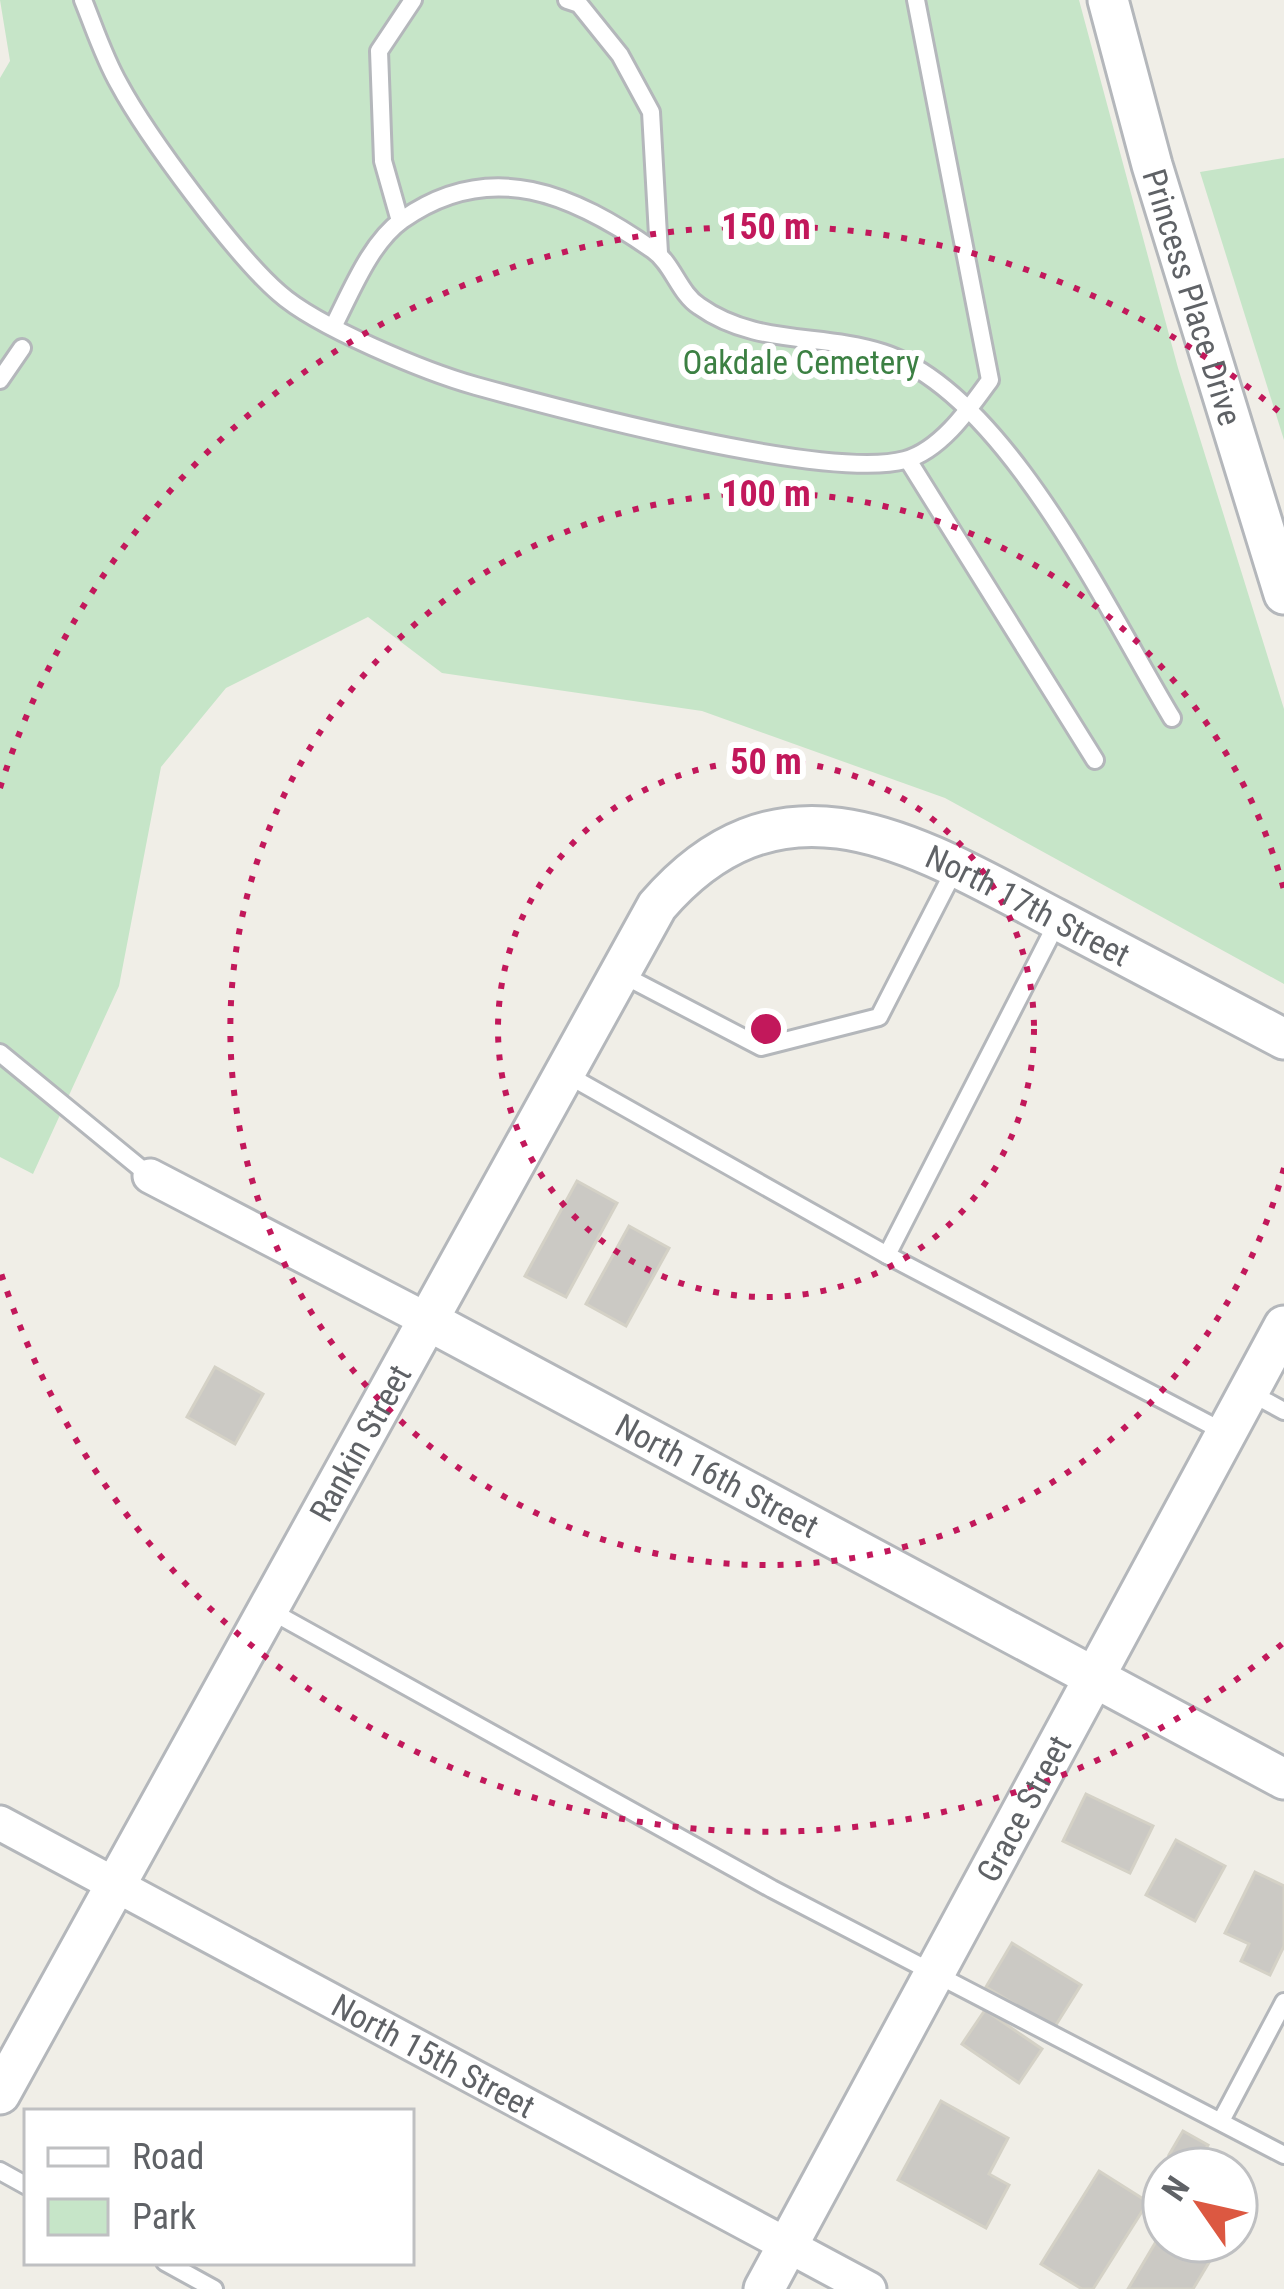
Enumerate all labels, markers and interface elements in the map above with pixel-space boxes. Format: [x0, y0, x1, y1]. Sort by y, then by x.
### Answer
street label: Princess Place Drive [1135, 164, 1250, 430]
text: 150 m [721, 206, 811, 248]
park label: Oakdale Cemetery [683, 343, 920, 382]
text: 100 m [721, 473, 811, 515]
text: 50 m [730, 741, 802, 783]
street label: North 17th Street [920, 836, 1137, 974]
centre of rings [745, 1008, 787, 1050]
street label: Rankin Street [301, 1358, 419, 1528]
street label: North 16th Street [609, 1405, 825, 1546]
street label: Grace Street [968, 1729, 1079, 1888]
street label: North 15th Street [325, 1985, 542, 2126]
legend [24, 2109, 414, 2265]
text: Road [132, 2136, 204, 2178]
north arrow [1140, 2145, 1260, 2265]
text: N [1154, 2169, 1197, 2208]
text: Park [132, 2196, 196, 2238]

